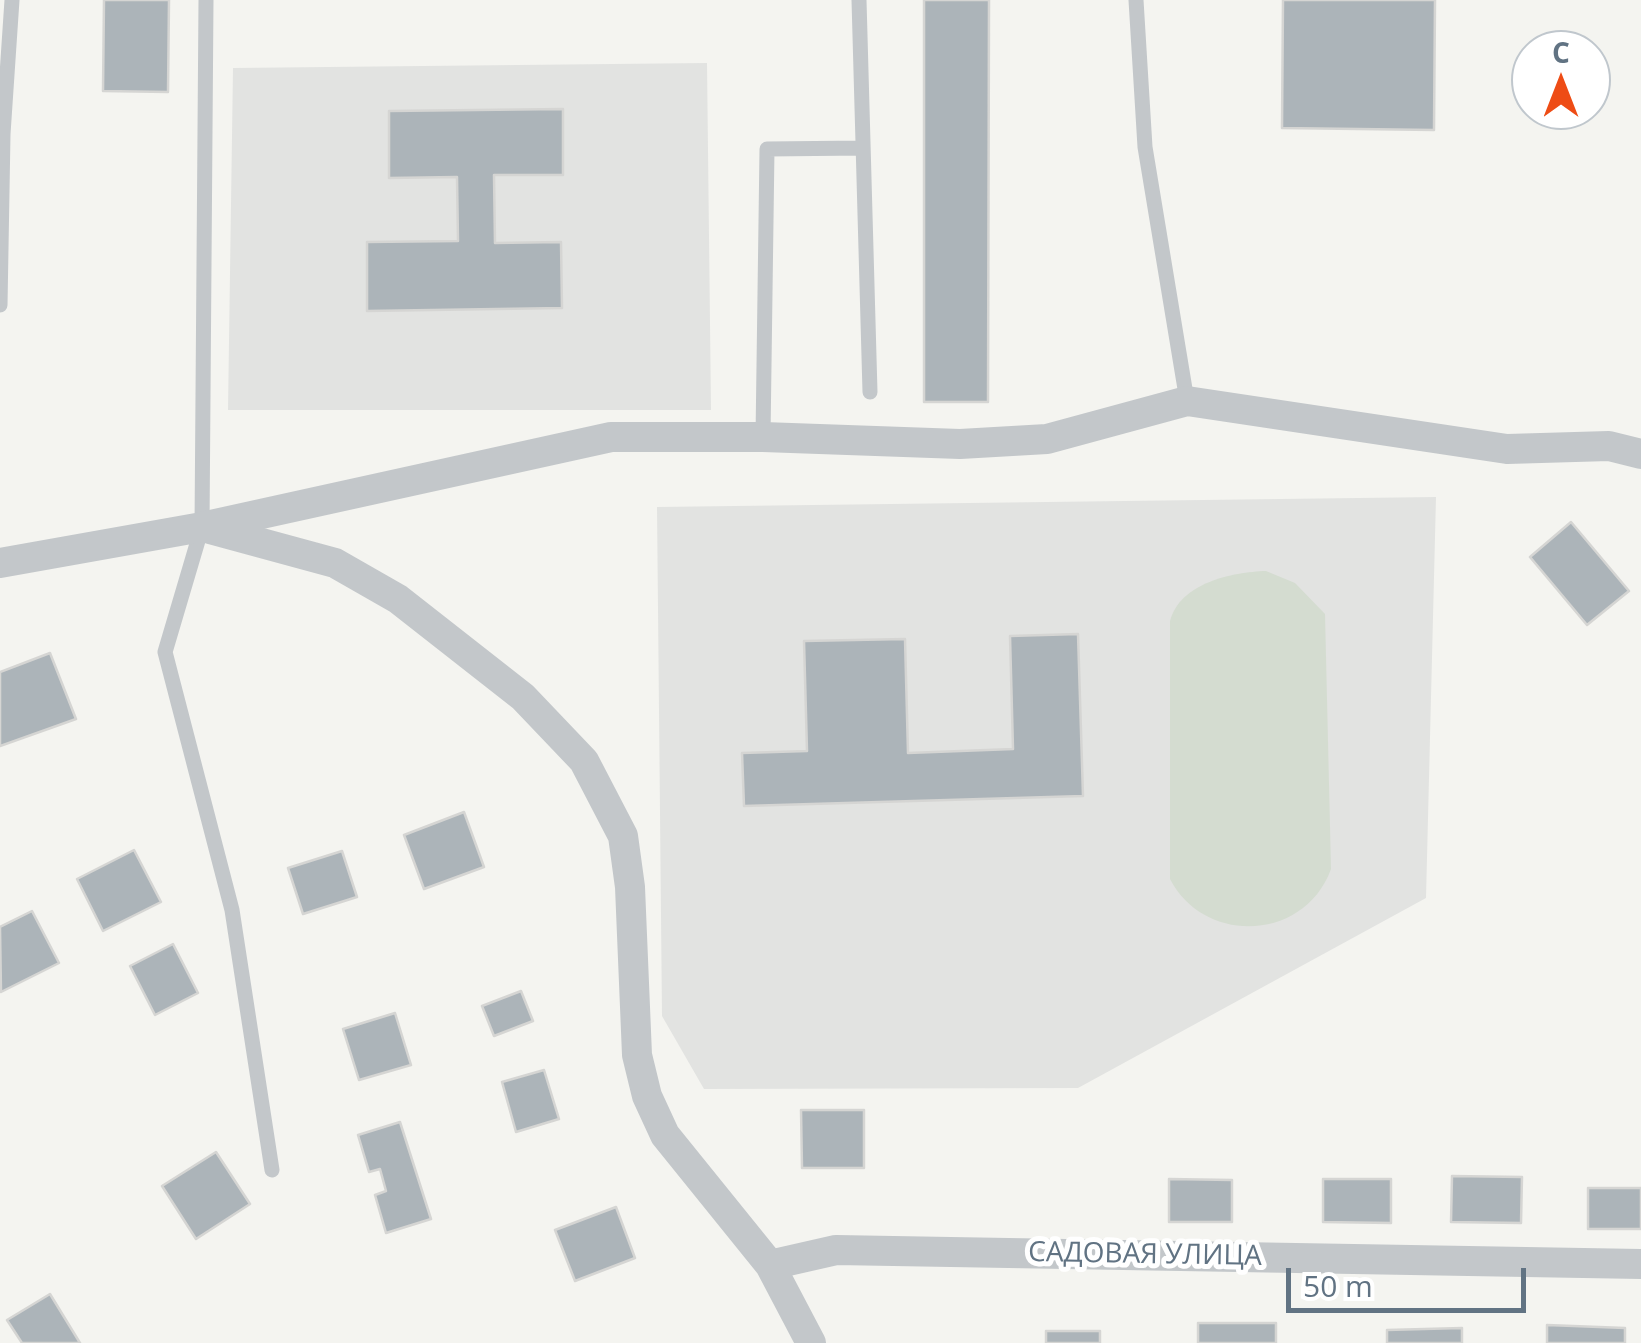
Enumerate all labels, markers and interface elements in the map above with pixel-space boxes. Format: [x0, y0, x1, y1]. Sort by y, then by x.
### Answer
north arrow [1511, 30, 1611, 130]
text: С [1552, 33, 1570, 71]
street label: САДОВАЯ УЛИЦА [1028, 1236, 1262, 1274]
scale bar [1291, 1248, 1531, 1310]
text: 50 m [1303, 1265, 1373, 1306]

